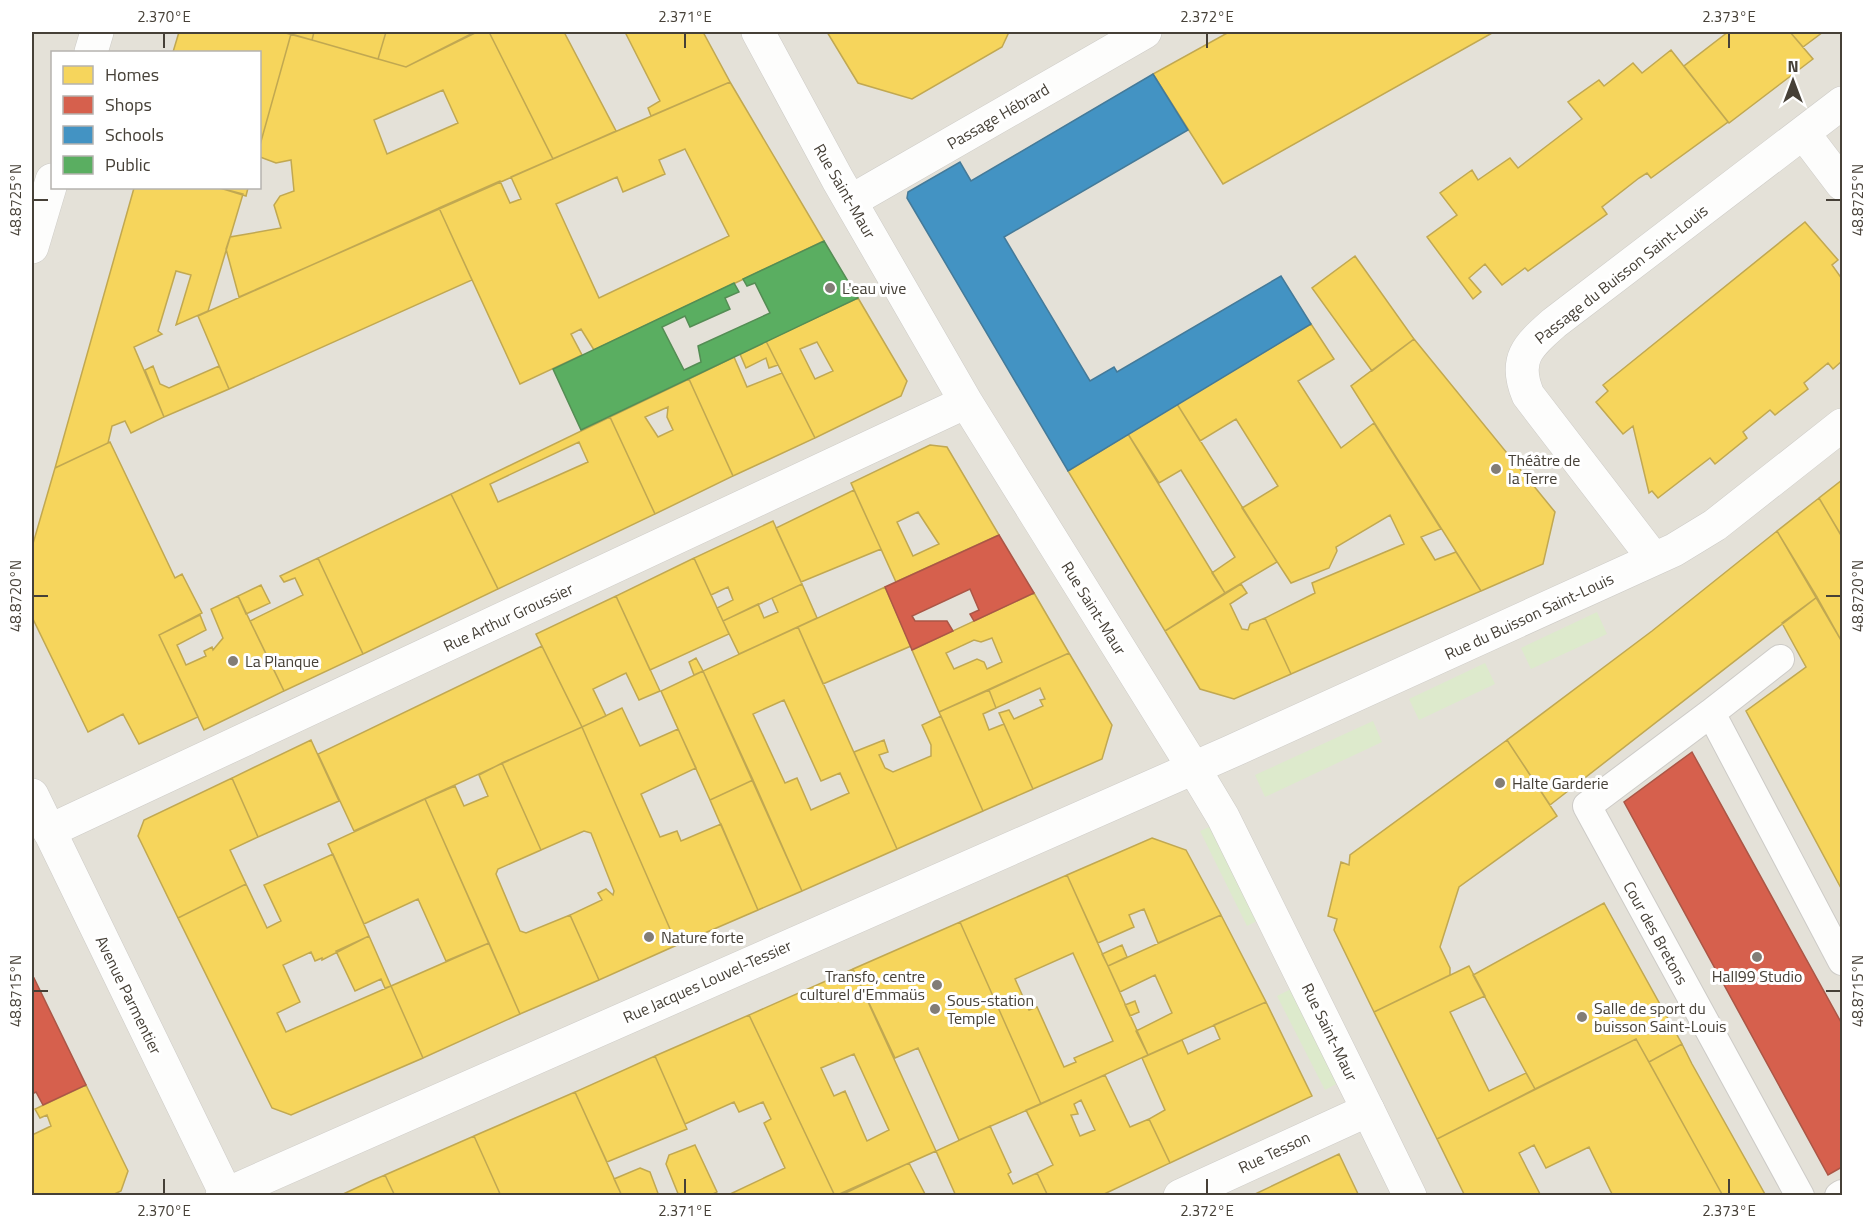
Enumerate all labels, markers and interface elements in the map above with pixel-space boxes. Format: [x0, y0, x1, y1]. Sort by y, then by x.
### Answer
text: 2.370°E [137, 5, 191, 28]
text: 2.371°E [658, 5, 712, 28]
text: 2.372°E [1180, 5, 1234, 28]
text: 2.373°E [1702, 5, 1756, 28]
legend [51, 51, 261, 189]
north arrow [1763, 51, 1823, 111]
text: N [1787, 54, 1799, 78]
text: Homes [105, 61, 159, 88]
street label: Passage Hébrard [942, 77, 1054, 155]
text: Shops [105, 91, 152, 118]
text: Schools [105, 121, 164, 148]
street label: Rue Saint-Maur [808, 139, 882, 243]
text: Public [105, 151, 151, 178]
text: 48.8725°N [4, 164, 27, 236]
text: 48.8725°N [1846, 164, 1869, 236]
street label: Passage du Buisson Saint-Louis [1529, 199, 1713, 349]
place label: L'eau vive [842, 276, 906, 300]
marker: L'eau vive [823, 281, 837, 295]
place label: Théâtre de la Terre [1508, 448, 1580, 490]
marker: Théâtre de la Terre [1489, 462, 1503, 476]
street label: Rue Saint-Maur [1056, 557, 1133, 660]
text: 48.8720°N [4, 560, 27, 632]
text: 48.8720°N [1846, 560, 1869, 632]
street label: Rue du Buisson Saint-Louis [1440, 566, 1618, 666]
street label: Rue Arthur Groussier [439, 576, 577, 658]
place label: La Planque [245, 649, 319, 673]
marker: La Planque [226, 654, 240, 668]
place label: Halte Garderie [1512, 771, 1609, 795]
marker: Halte Garderie [1493, 776, 1507, 790]
street label: Cour des Bretons [1618, 877, 1694, 989]
place label: Nature forte [661, 925, 744, 949]
marker: Nature forte [642, 930, 656, 944]
street label: Avenue Parmentier [90, 932, 168, 1059]
street label: Rue Jacques Louvel-Tessier [619, 933, 796, 1029]
marker: Hall99 Studio [1750, 950, 1764, 964]
text: 48.8715°N [4, 955, 27, 1027]
text: 48.8715°N [1846, 955, 1869, 1027]
place label: Transfo, centre culturel d'Emmaüs [800, 964, 925, 1006]
place label: Hall99 Studio [1712, 964, 1802, 988]
marker: Transfo, centre culturel d'Emmaüs [930, 978, 944, 992]
street label: Rue Saint-Maur [1296, 979, 1364, 1085]
place label: Sous-station Temple [947, 988, 1034, 1030]
place label: Salle de sport du buisson Saint-Louis [1594, 996, 1726, 1038]
marker: Sous-station Temple [928, 1002, 942, 1016]
marker: Salle de sport du buisson Saint-Louis [1575, 1010, 1589, 1024]
street label: Rue Tesson [1234, 1125, 1314, 1179]
text: 2.370°E [137, 1199, 191, 1222]
text: 2.371°E [658, 1199, 712, 1222]
text: 2.372°E [1180, 1199, 1234, 1222]
text: 2.373°E [1702, 1199, 1756, 1222]

